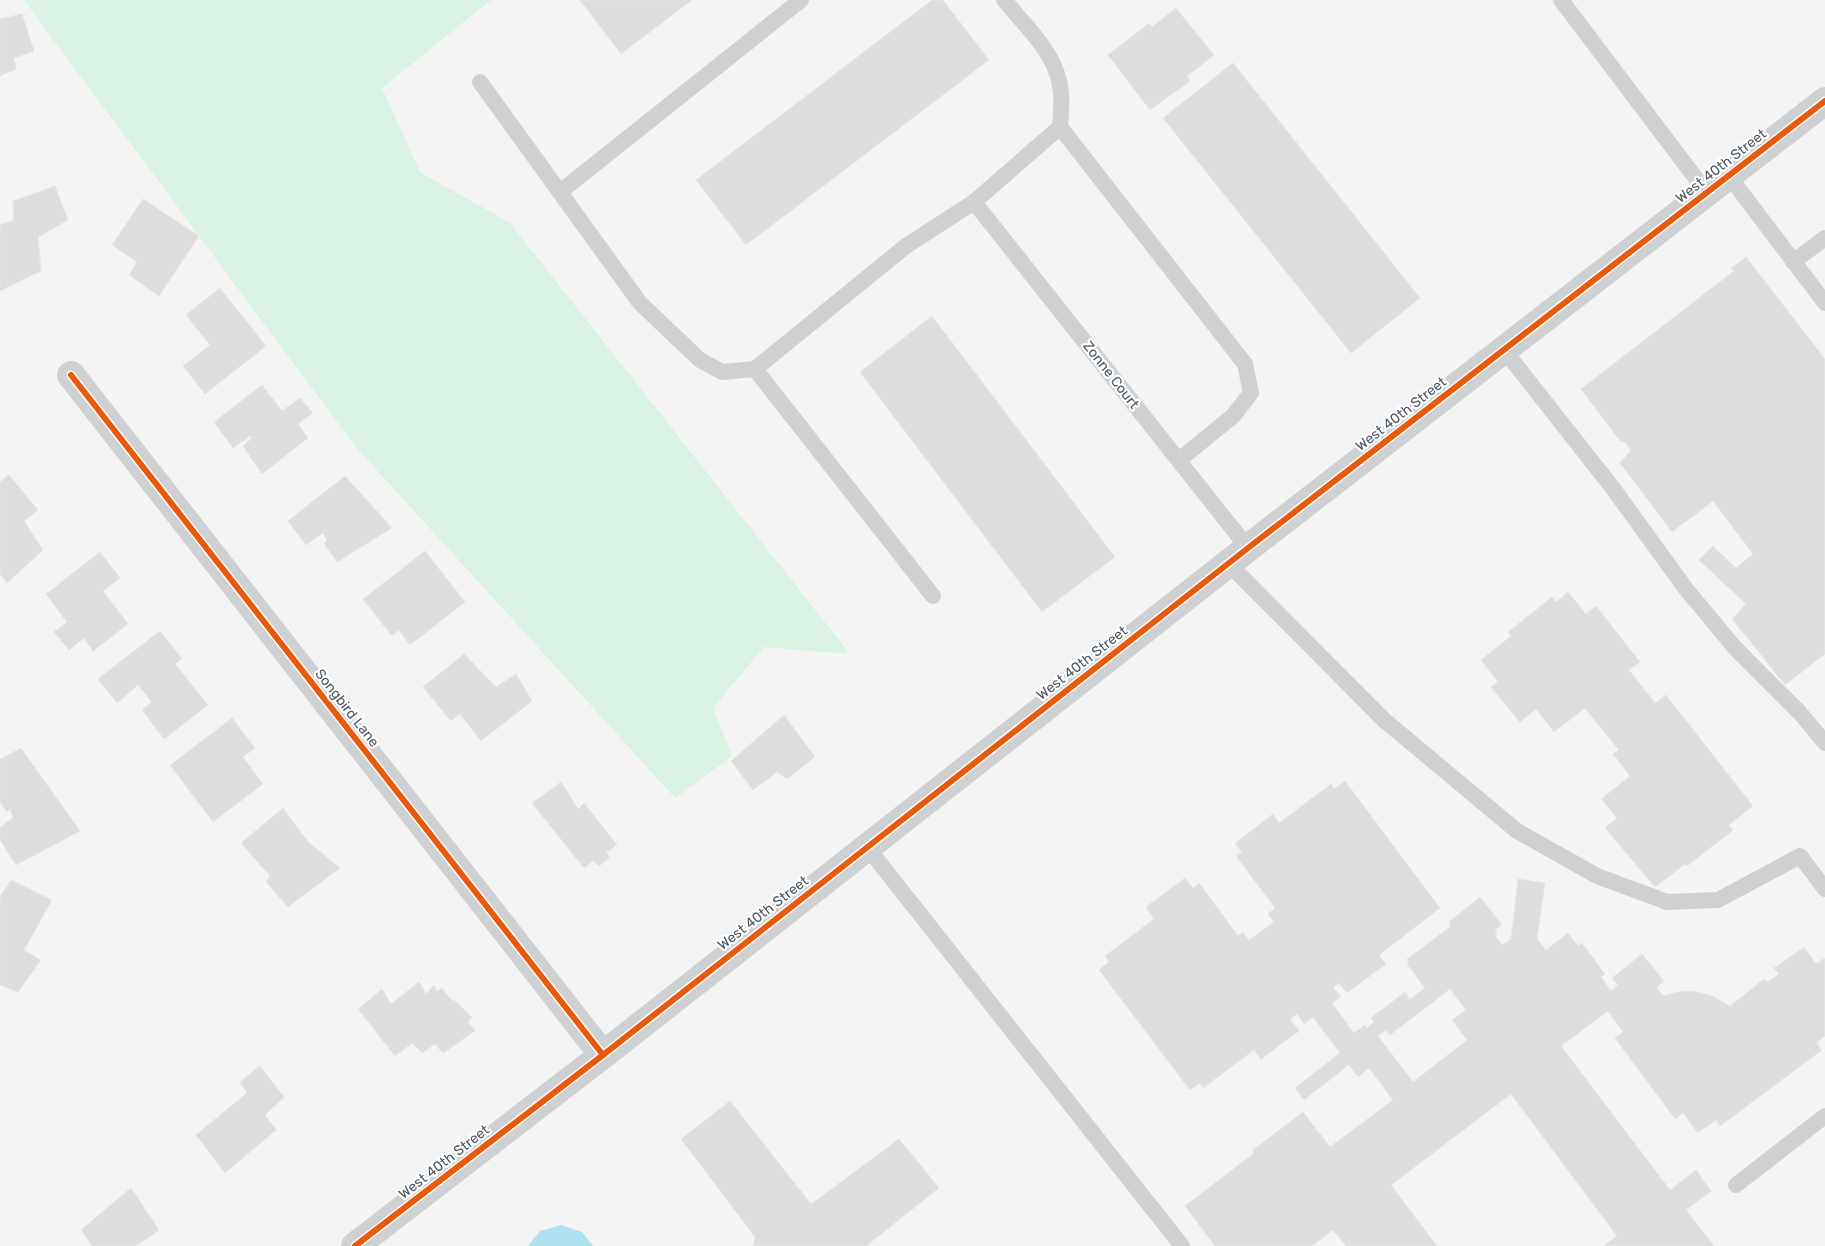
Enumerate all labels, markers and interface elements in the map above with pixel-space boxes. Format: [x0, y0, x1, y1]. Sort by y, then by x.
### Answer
street label: West 40th Street [1672, 125, 1770, 207]
street label: Zonne Court [1079, 338, 1143, 413]
street label: West 40th Street [1352, 373, 1450, 455]
street label: West 40th Street [1033, 622, 1131, 704]
street label: Songbird Lane [311, 666, 383, 750]
street label: West 40th Street [714, 872, 812, 954]
street label: West 40th Street [395, 1121, 493, 1203]

